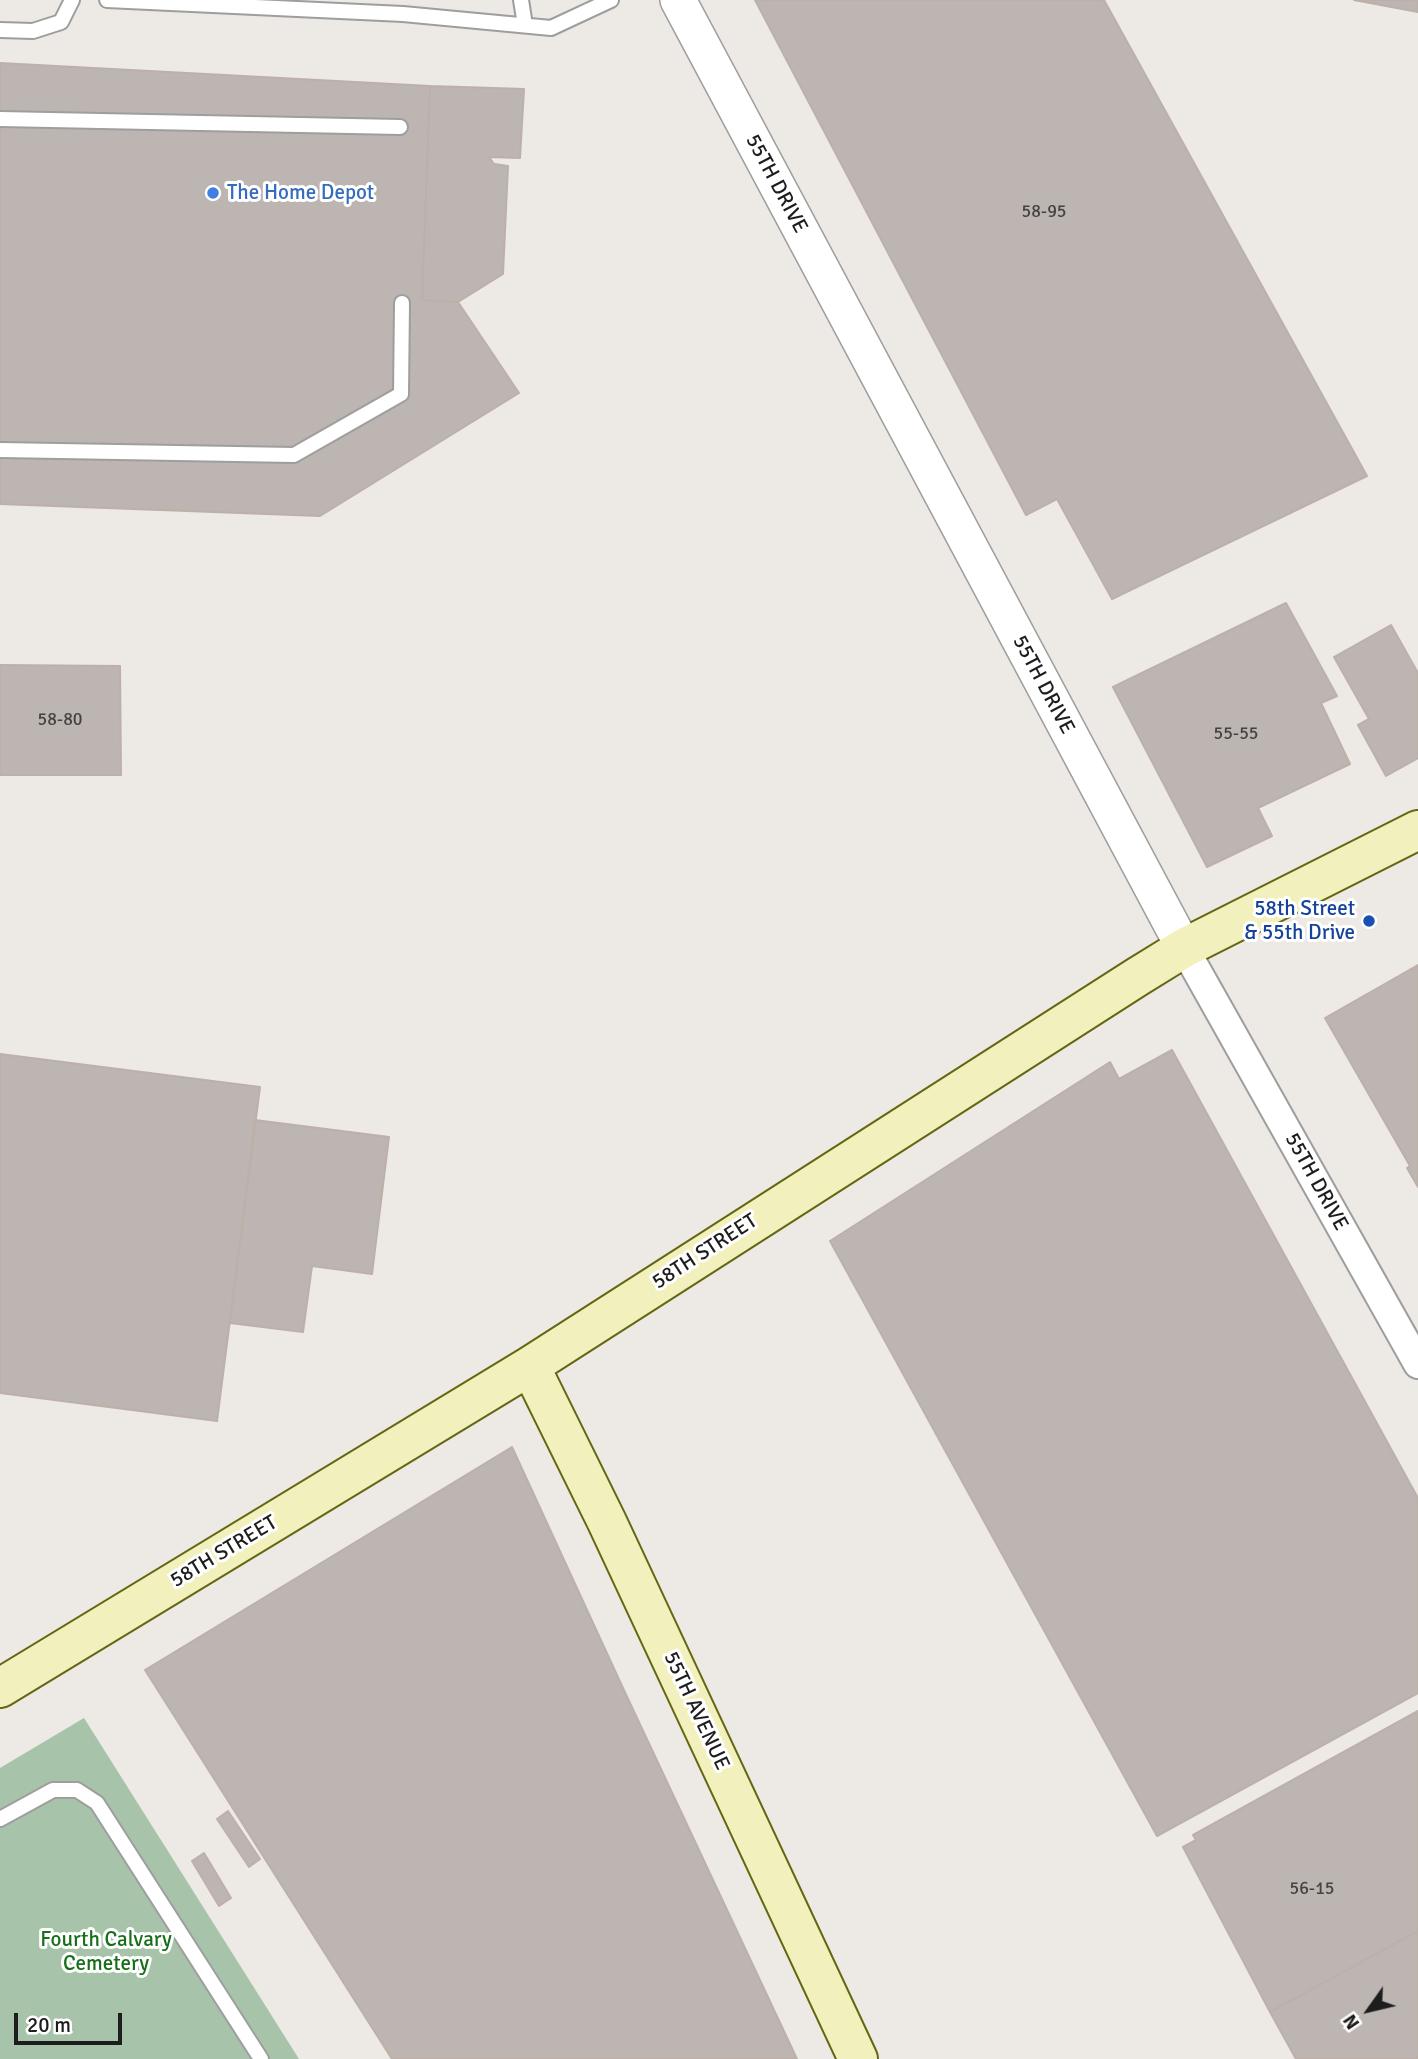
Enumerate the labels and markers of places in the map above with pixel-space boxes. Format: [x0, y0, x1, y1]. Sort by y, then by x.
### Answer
place label: The Home Depot [227, 180, 374, 206]
marker: The Home Depot [205, 185, 221, 201]
place label: 58th Street & 55th Drive [1244, 896, 1355, 946]
marker: 58th Street & 55th Drive [1361, 913, 1377, 929]

